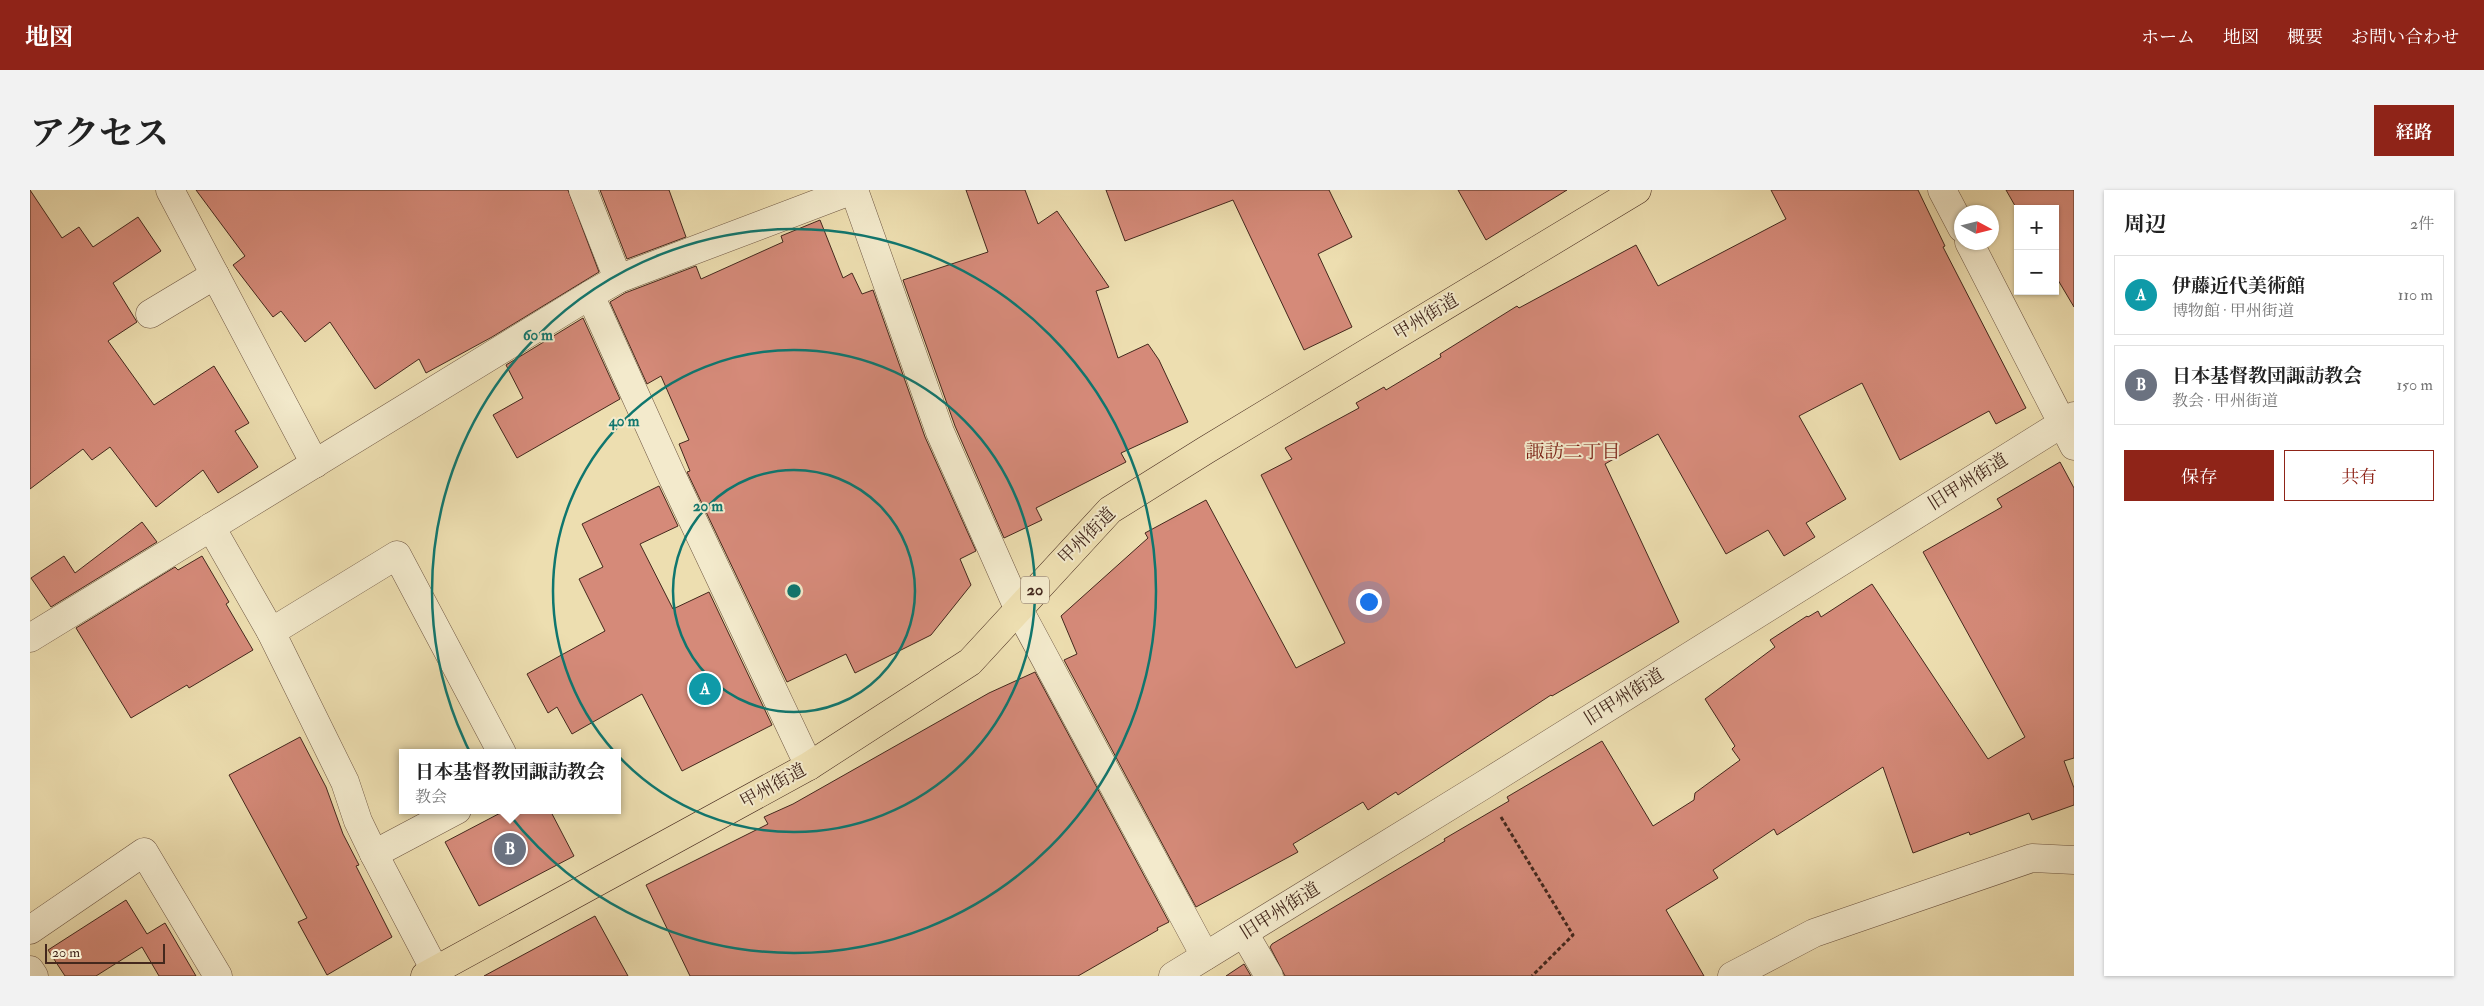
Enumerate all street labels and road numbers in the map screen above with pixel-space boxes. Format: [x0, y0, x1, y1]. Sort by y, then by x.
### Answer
street label: 甲州街道 [1389, 289, 1463, 345]
street label: 旧甲州街道 [1924, 448, 2012, 516]
street label: 甲州街道 [1053, 502, 1121, 570]
road number: 20 [1021, 576, 1049, 604]
street label: 旧甲州街道 [1580, 663, 1668, 731]
street label: 甲州街道 [736, 758, 810, 814]
street label: 旧甲州街道 [1236, 877, 1324, 945]

